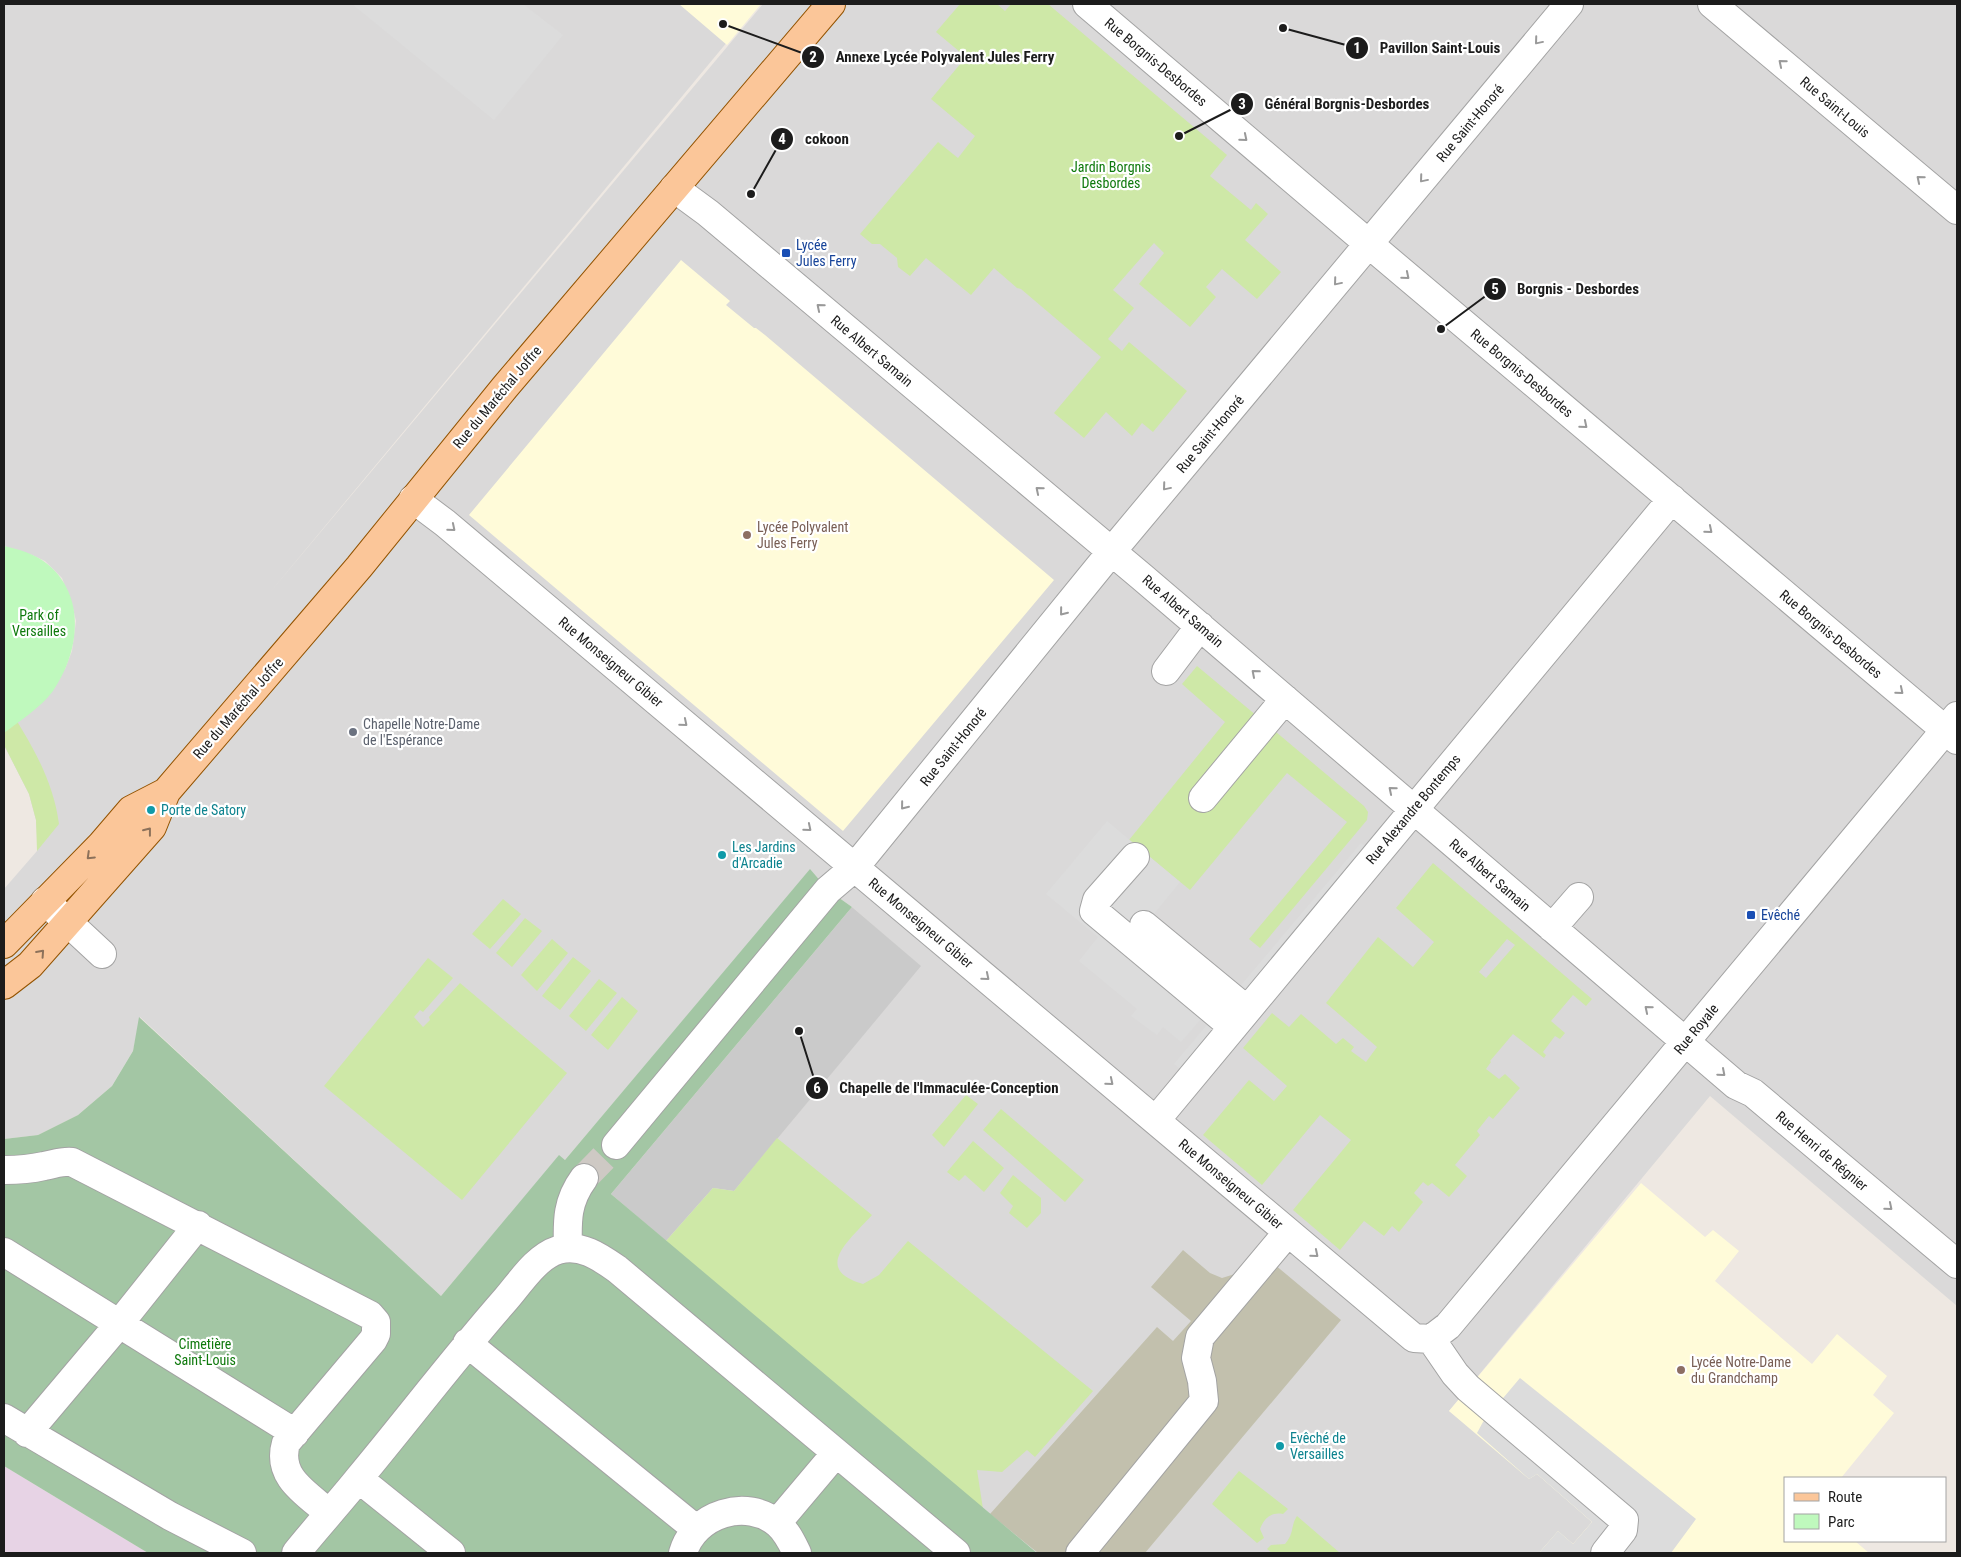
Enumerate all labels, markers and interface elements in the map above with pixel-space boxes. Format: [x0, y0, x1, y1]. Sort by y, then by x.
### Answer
street label: Rue Borgnis-Desbordes [1102, 15, 1210, 109]
callout: Pavillon Saint-Louis [1344, 33, 1510, 63]
one-way arrow [1536, 35, 1544, 44]
text: 1 [1353, 39, 1361, 57]
text: Pavillon Saint-Louis [1380, 39, 1501, 57]
callout: Annexe Lycée Polyvalent Jules Ferry [800, 42, 1064, 72]
text: 2 [809, 48, 817, 66]
text: Annexe Lycée Polyvalent Jules Ferry [836, 48, 1055, 66]
one-way arrow [1779, 60, 1788, 69]
street label: Rue Saint-Louis [1797, 73, 1873, 141]
street label: Rue Saint-Honoré [1433, 81, 1507, 165]
callout: Général Borgnis-Desbordes [1230, 89, 1439, 119]
text: 3 [1238, 95, 1246, 113]
text: Général Borgnis-Desbordes [1265, 95, 1430, 113]
callout: cokoon [770, 124, 859, 154]
text: 4 [778, 130, 786, 148]
text: cokoon [805, 130, 849, 148]
one-way arrow [1239, 132, 1248, 141]
park label: Jardin Borgnis Desbordes [1071, 159, 1151, 191]
one-way arrow [1420, 174, 1429, 183]
one-way arrow [1917, 176, 1926, 185]
place label: Lycée Jules Ferry [796, 237, 857, 269]
marker: Lycée Jules Ferry [780, 247, 792, 259]
one-way arrow [1401, 270, 1410, 279]
callout: Borgnis - Desbordes [1482, 274, 1650, 304]
one-way arrow [1334, 276, 1343, 285]
text: 5 [1491, 280, 1499, 298]
text: Borgnis - Desbordes [1517, 280, 1639, 298]
one-way arrow [817, 304, 826, 313]
street label: Rue Albert Samain [828, 312, 916, 390]
street label: Rue Borgnis-Desbordes [1468, 326, 1576, 420]
street label: Rue du Maréchal Joffre [450, 342, 545, 451]
street label: Rue Saint-Honoré [1173, 392, 1247, 476]
one-way arrow [1578, 420, 1587, 428]
one-way arrow [1164, 481, 1172, 490]
one-way arrow [1035, 487, 1044, 496]
place label: Lycée Polyvalent Jules Ferry [757, 519, 848, 551]
one-way arrow [446, 523, 455, 531]
one-way arrow [1703, 524, 1712, 533]
marker: Lycée Polyvalent Jules Ferry [741, 529, 753, 541]
street label: Rue Albert Samain [1139, 572, 1227, 650]
street label: Rue Borgnis-Desbordes [1777, 587, 1885, 681]
park label: Park of Versailles [12, 607, 66, 639]
one-way arrow [1059, 607, 1068, 616]
street label: Rue Monseigneur Gibier [556, 614, 666, 710]
street label: Rue du Maréchal Joffre [190, 654, 287, 762]
one-way arrow [1252, 671, 1261, 679]
one-way arrow [1894, 686, 1903, 695]
street label: Rue Saint-Honoré [917, 704, 990, 789]
place label: Chapelle Notre-Dame de l'Espérance [363, 716, 480, 748]
one-way arrow [678, 718, 687, 727]
marker: Chapelle Notre-Dame de l'Espérance [347, 726, 359, 738]
street label: Rue Alexandre Bontemps [1362, 751, 1464, 867]
one-way arrow [1389, 787, 1398, 796]
one-way arrow [902, 800, 910, 809]
place label: Porte de Satory [161, 802, 246, 818]
marker: Porte de Satory [145, 804, 157, 816]
one-way arrow [802, 822, 811, 831]
one-way arrow [142, 828, 150, 837]
street label: Rue Albert Samain [1446, 836, 1534, 914]
place label: Les Jardins d'Arcadie [732, 839, 796, 871]
marker: Les Jardins d'Arcadie [716, 849, 728, 861]
one-way arrow [86, 850, 95, 859]
street label: Rue Monseigneur Gibier [866, 875, 976, 971]
place label: Evêché [1761, 907, 1800, 923]
marker: Evêché [1745, 909, 1757, 921]
one-way arrow [35, 950, 44, 959]
one-way arrow [980, 972, 989, 980]
street label: Rue Royale [1670, 1000, 1722, 1057]
one-way arrow [1645, 1006, 1654, 1015]
one-way arrow [1717, 1067, 1726, 1076]
callout: Chapelle de l'Immaculée-Conception [804, 1073, 1068, 1103]
one-way arrow [1105, 1076, 1114, 1085]
text: 6 [813, 1079, 821, 1097]
text: Chapelle de l'Immaculée-Conception [839, 1079, 1059, 1097]
street label: Rue Henri de Régnier [1773, 1108, 1871, 1194]
street label: Rue Monseigneur Gibier [1176, 1136, 1286, 1232]
one-way arrow [1884, 1202, 1893, 1211]
one-way arrow [1309, 1249, 1318, 1258]
park label: Cimetière Saint-Louis [174, 1336, 236, 1368]
place label: Lycée Notre-Dame du Grandchamp [1691, 1354, 1792, 1386]
marker: Lycée Notre-Dame du Grandchamp [1675, 1364, 1687, 1376]
place label: Evêché de Versailles [1290, 1430, 1346, 1462]
marker: Evêché de Versailles [1274, 1440, 1286, 1452]
legend [1784, 1477, 1946, 1542]
text: Route [1828, 1488, 1862, 1506]
text: Parc [1828, 1513, 1855, 1531]

